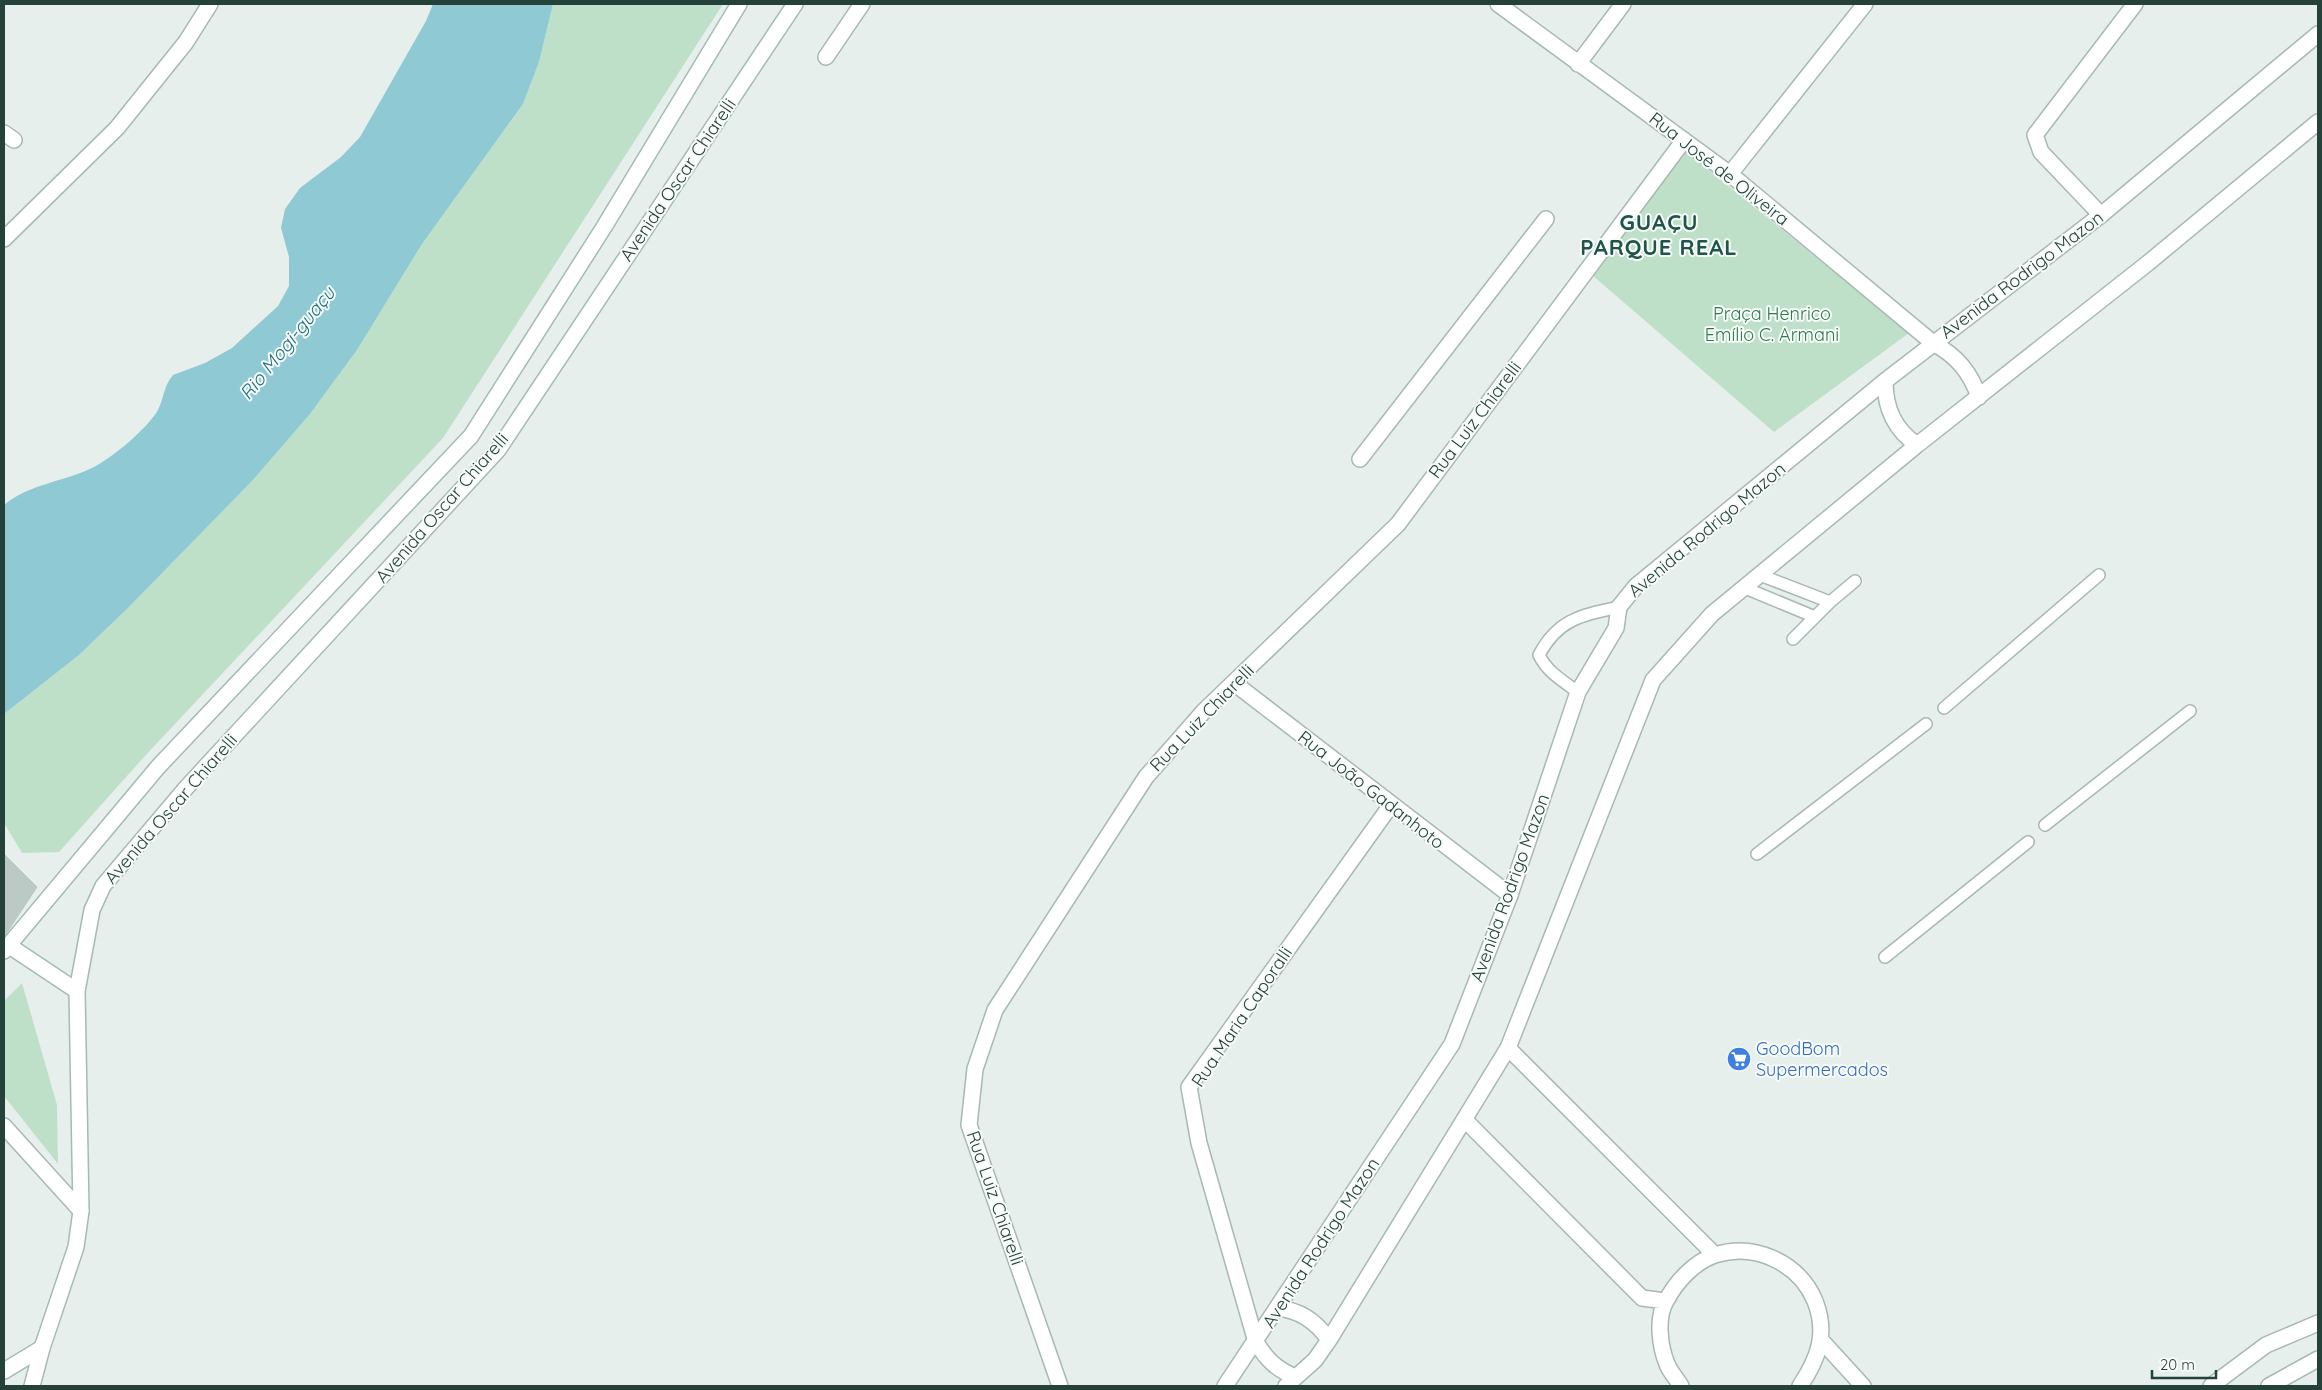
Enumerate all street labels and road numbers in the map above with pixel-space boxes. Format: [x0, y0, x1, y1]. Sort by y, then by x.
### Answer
street label: Avenida Oscar Chiarelli [614, 94, 741, 266]
street label: Rua José de Oliveira [1645, 107, 1794, 230]
street label: Avenida Rodrigo Mazon [1936, 206, 2108, 343]
street label: Rua Luiz Chiarelli [1423, 357, 1526, 483]
street label: Avenida Oscar Chiarelli [370, 428, 513, 588]
street label: Avenida Rodrigo Mazon [1623, 457, 1790, 602]
street label: Rua Luiz Chiarelli [1144, 659, 1259, 776]
street label: Rua João Gadanhoto [1293, 725, 1449, 854]
street label: Avenida Oscar Chiarelli [99, 729, 242, 889]
street label: Avenida Rodrigo Mazon [1465, 791, 1554, 985]
street label: Rua Maria Caporalli [1186, 942, 1297, 1091]
street label: Rua Luiz Chiarelli [962, 1128, 1029, 1268]
street label: Avenida Rodrigo Mazon [1257, 1153, 1384, 1332]

